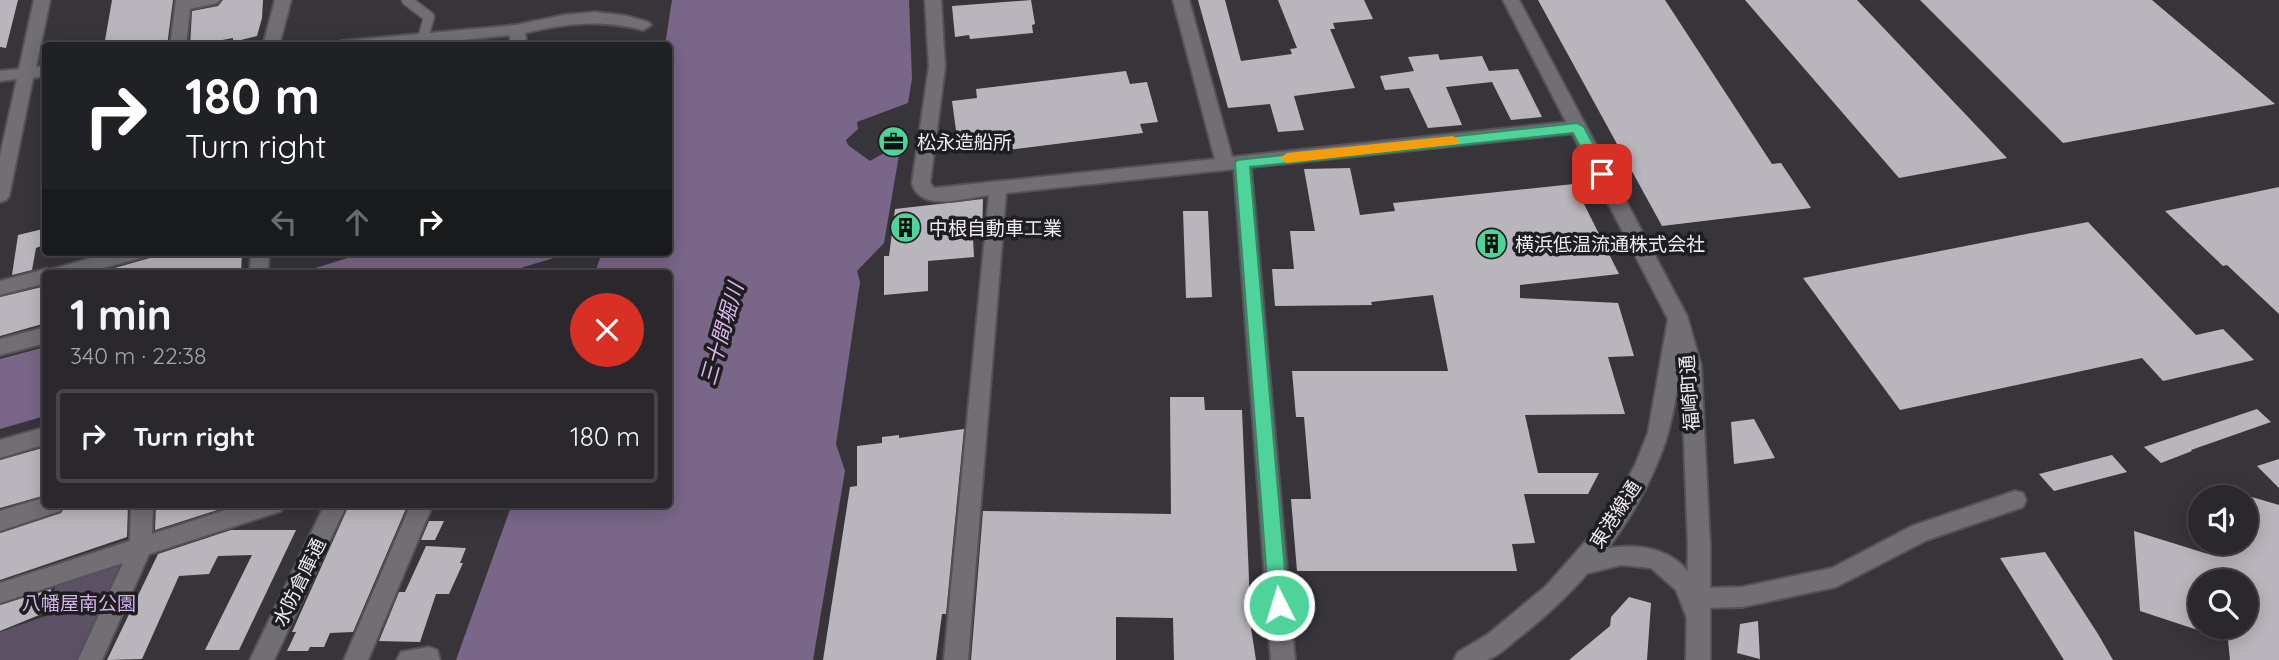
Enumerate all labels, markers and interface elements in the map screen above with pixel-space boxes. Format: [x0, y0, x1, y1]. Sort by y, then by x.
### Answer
text: 180 m [185, 65, 320, 126]
icon: right [70, 70, 161, 161]
office icon: 松永造船所 [877, 125, 911, 159]
text: Turn right [185, 126, 326, 166]
place label: 松永造船所 [917, 130, 1012, 154]
pin [1572, 144, 1632, 204]
icon: arrive [1583, 155, 1621, 193]
icon: left [265, 203, 303, 241]
icon: ahead [338, 203, 376, 241]
icon: right [411, 203, 449, 241]
building icon: 中根自動車工業 [889, 211, 923, 245]
place label: 中根自動車工業 [929, 216, 1062, 240]
building icon: 横浜低温流通株式会社 [1475, 227, 1509, 261]
place label: 横浜低温流通株式会社 [1515, 232, 1705, 256]
water label: 三十間堀川 [694, 278, 749, 388]
text: 1 min [70, 288, 172, 341]
button: close [570, 293, 644, 367]
text: 340 m · 22:38 [70, 341, 206, 370]
street label: 福崎町通 [1674, 354, 1704, 432]
icon: right [74, 417, 112, 455]
text: Turn right [133, 420, 255, 453]
text: 180 m [570, 420, 640, 453]
street label: 東港線通 [1584, 476, 1646, 552]
map controls [2188, 485, 2258, 639]
button: sound [2188, 485, 2258, 555]
street label: 水防倉庫通 [267, 534, 331, 630]
position arrow [1242, 568, 1316, 642]
button: search [2188, 569, 2258, 639]
park label: 八幡屋南公園 [22, 591, 136, 615]

